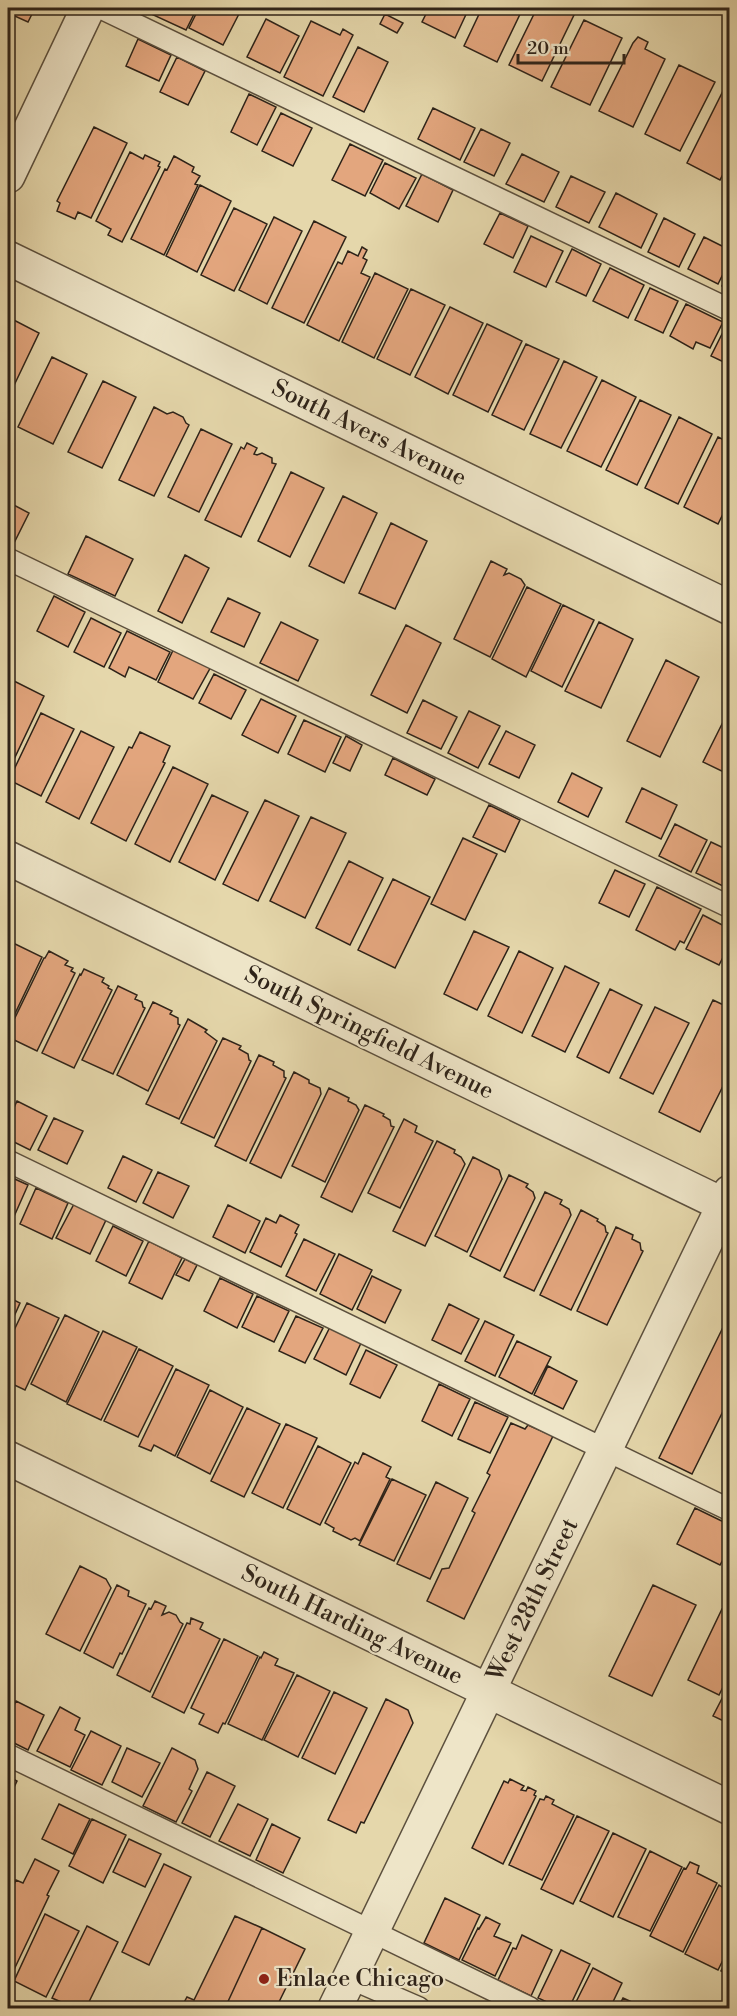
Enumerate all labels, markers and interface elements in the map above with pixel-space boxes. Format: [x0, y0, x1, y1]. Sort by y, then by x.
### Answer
scale bar [518, 27, 624, 65]
text: 20 m [527, 37, 569, 60]
street label: South Avers Avenue [267, 373, 471, 493]
street label: South Springfield Avenue [239, 960, 499, 1106]
street label: West 28th Street [480, 1513, 586, 1688]
street label: South Harding Avenue [236, 1558, 468, 1692]
place label: Enlace Chicago [276, 1964, 444, 1994]
marker: Enlace Chicago [257, 1972, 271, 1986]

